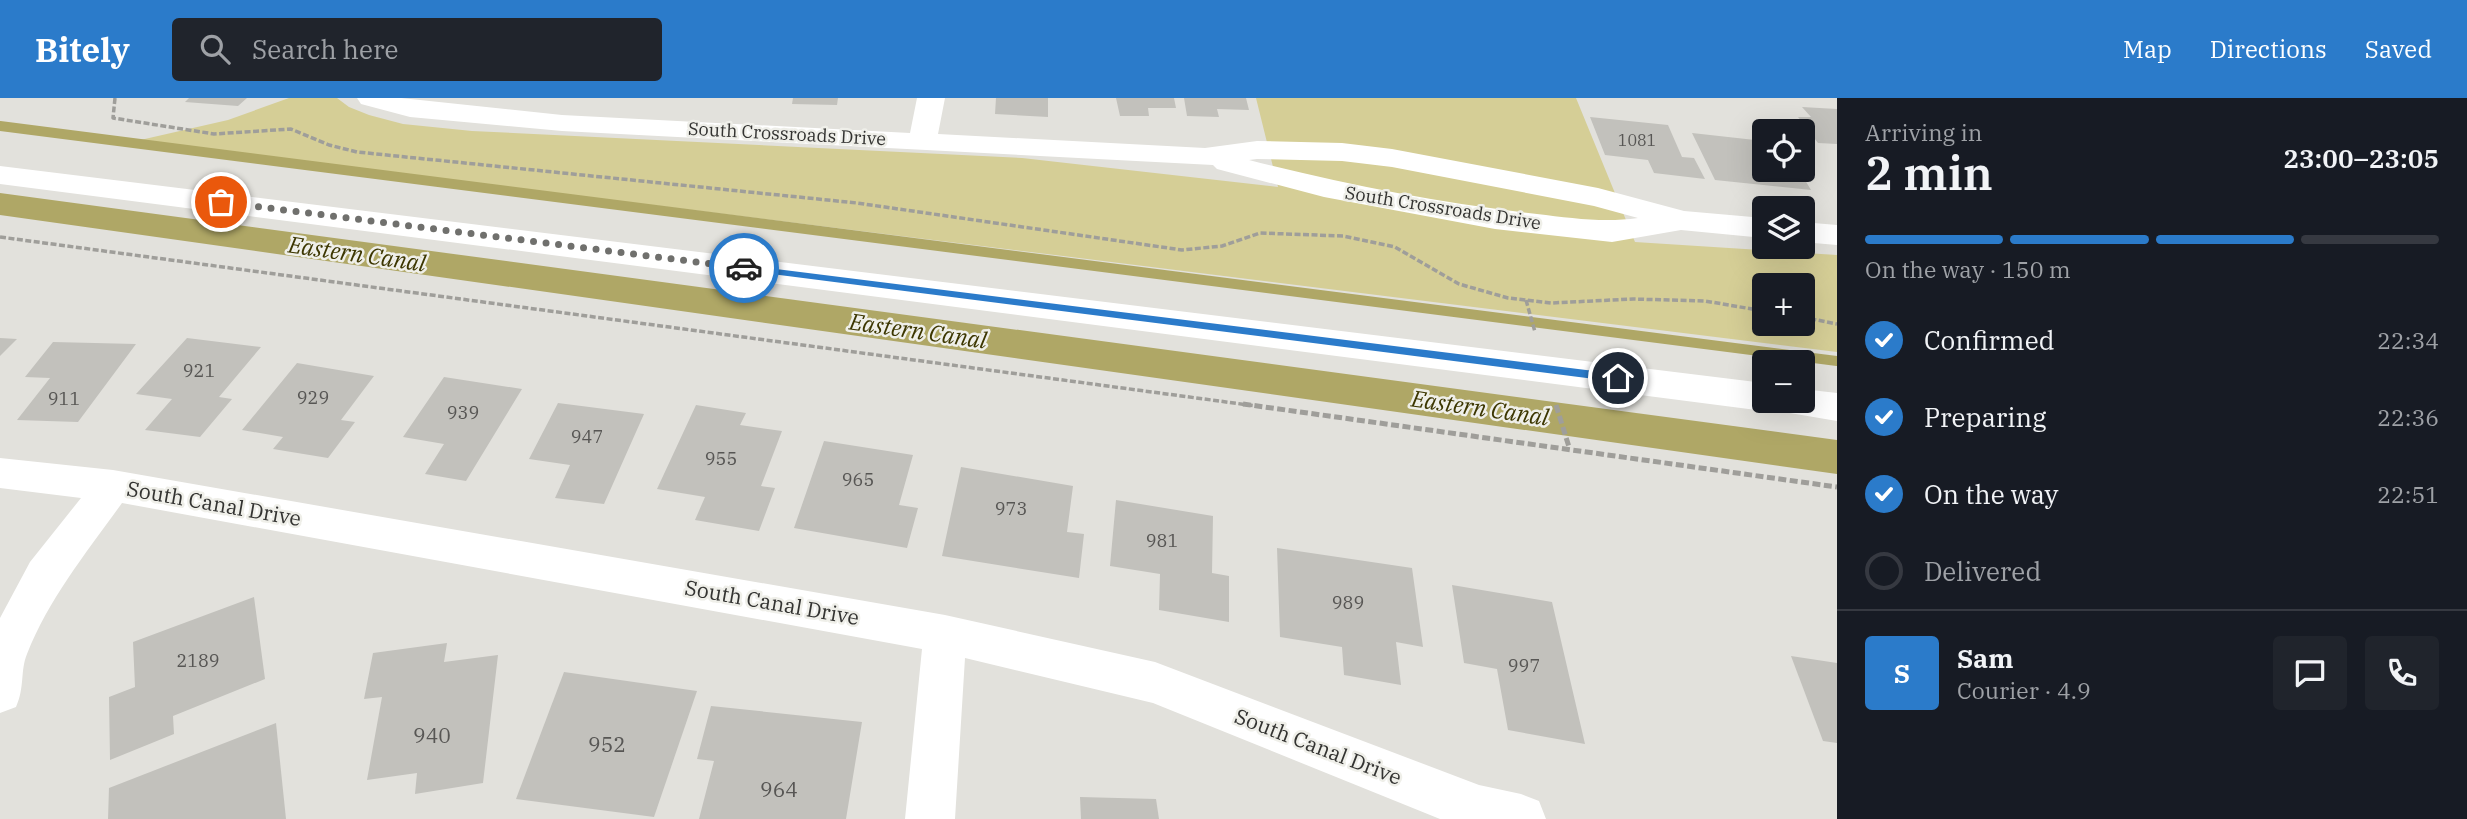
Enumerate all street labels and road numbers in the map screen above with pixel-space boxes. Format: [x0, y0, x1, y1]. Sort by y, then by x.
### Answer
street label: South Crossroads Drive [688, 117, 887, 150]
street label: South Crossroads Drive [1343, 181, 1543, 234]
street label: South Canal Drive [125, 474, 304, 532]
street label: South Canal Drive [683, 573, 862, 631]
street label: South Canal Drive [1231, 701, 1406, 791]

